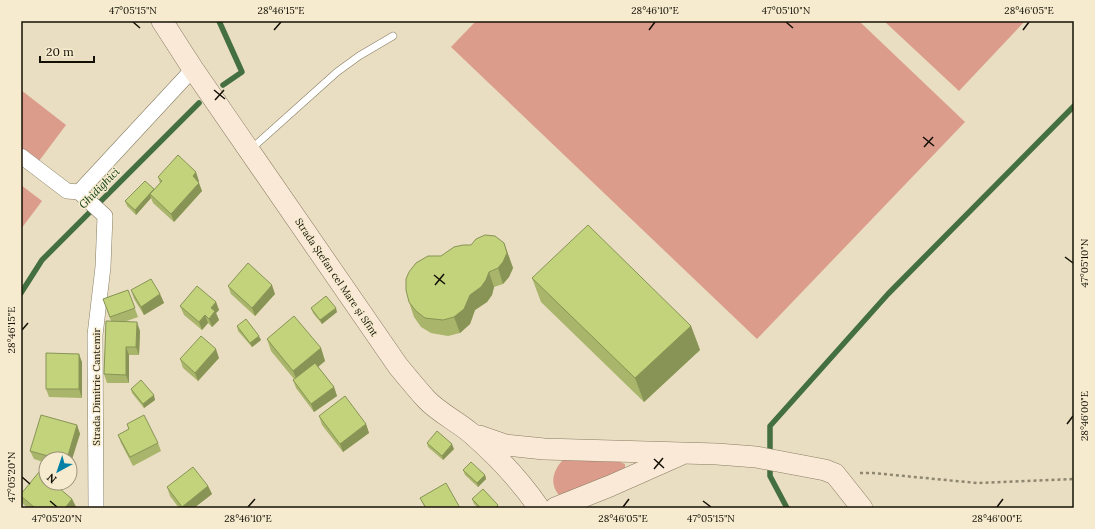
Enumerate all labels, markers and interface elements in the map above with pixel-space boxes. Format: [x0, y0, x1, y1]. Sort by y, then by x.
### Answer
text: 47°05'15"N [109, 4, 157, 17]
text: 28°46'15"E [258, 4, 304, 17]
text: 28°46'10"E [631, 4, 679, 17]
text: 47°05'10"N [762, 4, 811, 17]
text: 28°46'05"E [1004, 4, 1054, 17]
scale bar [40, 38, 94, 64]
text: 20 m [46, 44, 74, 59]
water label: Ghidighici [76, 164, 123, 211]
street label: Strada Ștefan cel Mare și Sfînt [292, 216, 381, 339]
text: 47°05'10"N [1078, 238, 1091, 287]
text: 28°46'15"E [5, 307, 18, 353]
street label: Strada Dimitrie Cantemir [90, 328, 103, 446]
text: 28°46'00"E [1078, 391, 1091, 441]
text: 47°05'20"N [5, 451, 18, 502]
north arrow [38, 451, 78, 491]
text: N [43, 470, 59, 487]
text: 47°05'20"N [32, 512, 83, 525]
text: 28°46'10"E [224, 512, 272, 525]
text: 28°46'05"E [598, 512, 648, 525]
text: 47°05'15"N [687, 512, 735, 525]
text: 28°46'00"E [972, 512, 1022, 525]

